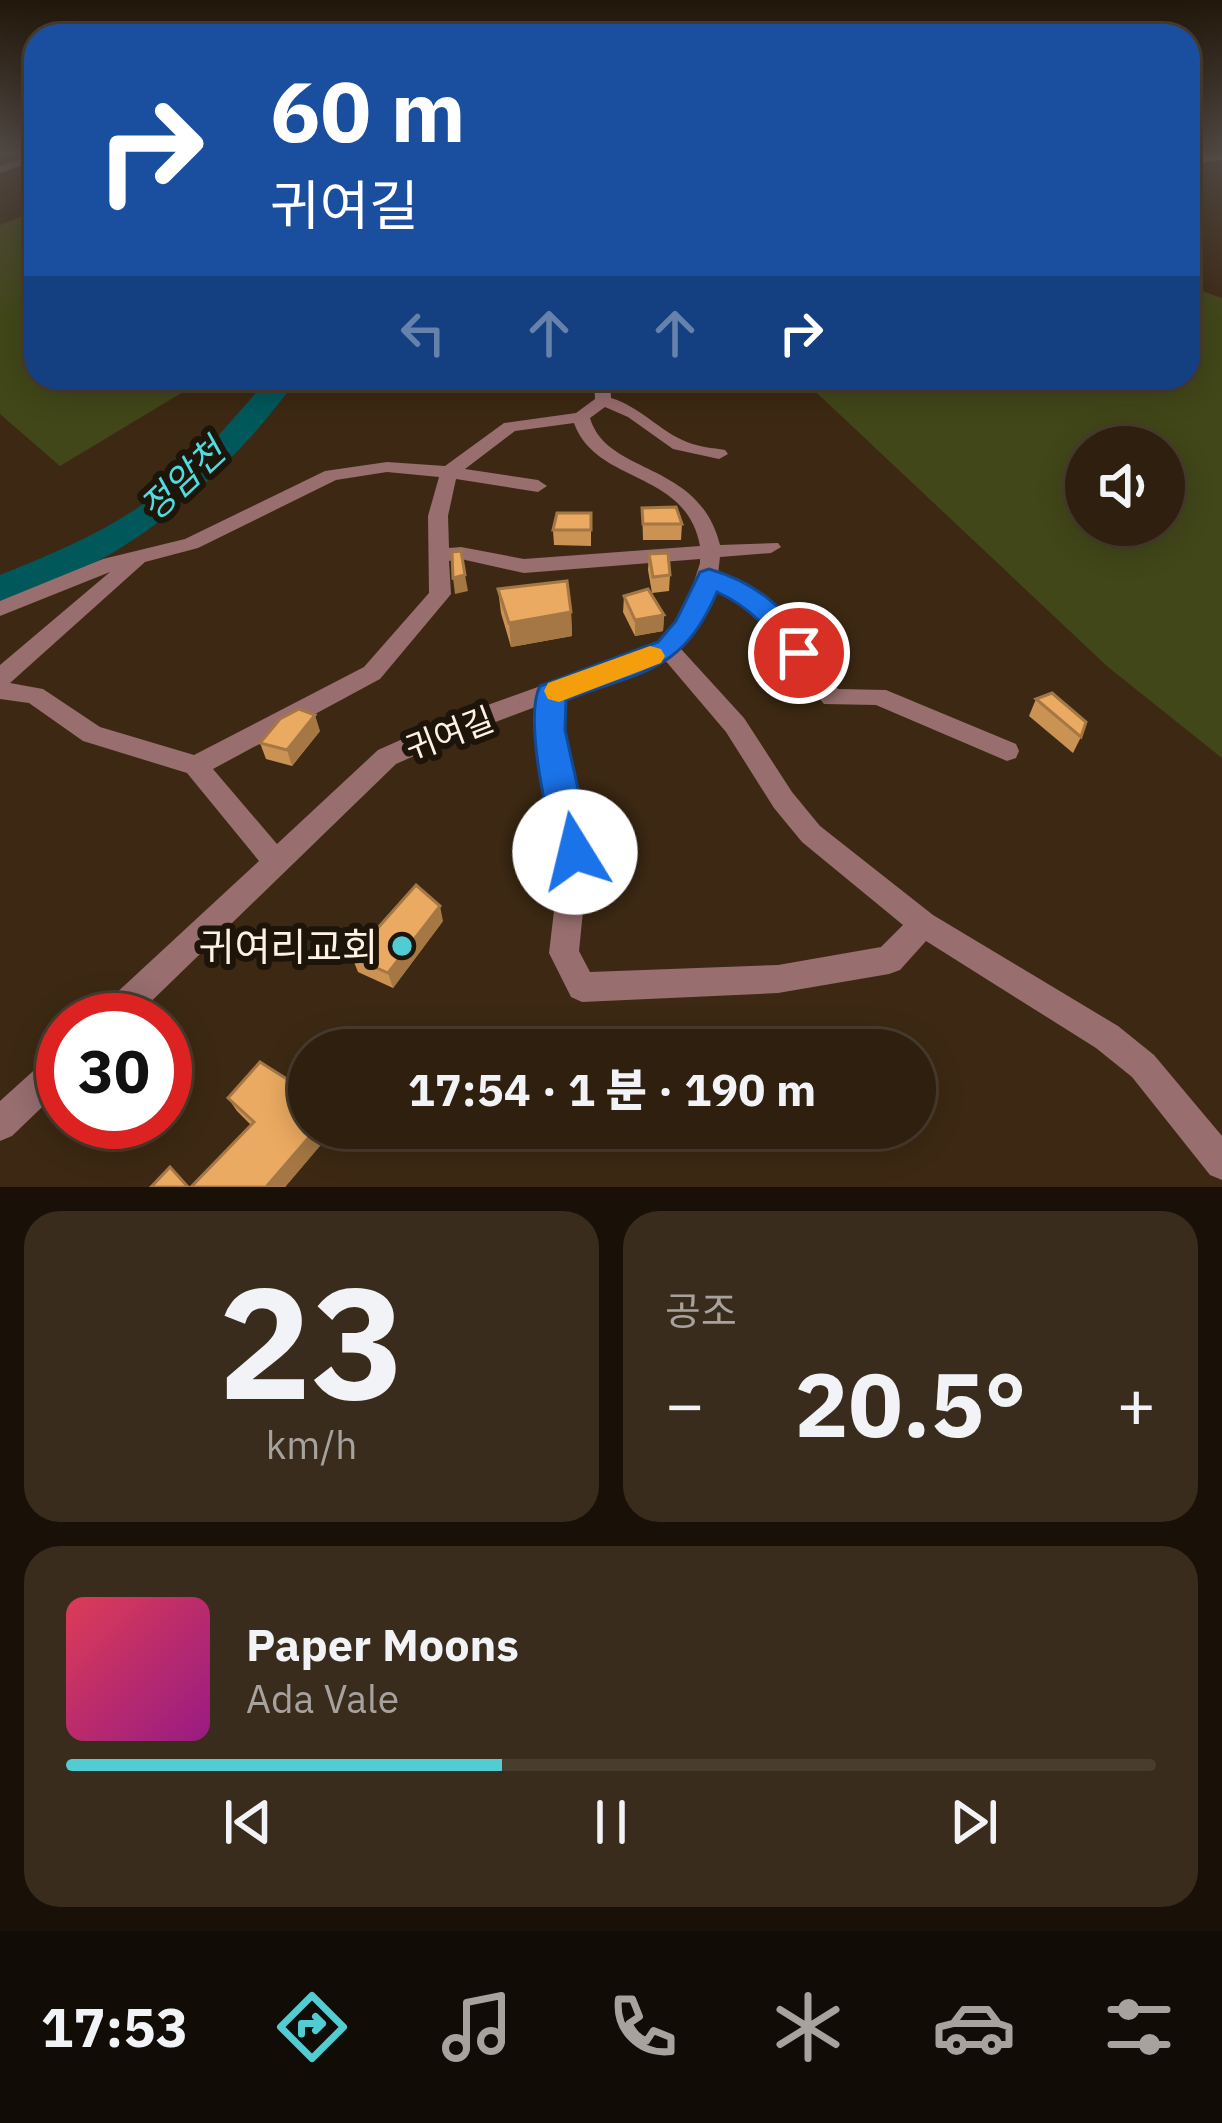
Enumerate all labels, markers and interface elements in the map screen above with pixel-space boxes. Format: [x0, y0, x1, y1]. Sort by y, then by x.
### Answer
text: 60 m [270, 56, 466, 165]
icon: right [72, 72, 228, 228]
text: 귀여길 [270, 170, 419, 240]
icon: left [390, 300, 456, 366]
icon: ahead [516, 300, 582, 366]
icon: ahead [642, 300, 708, 366]
icon: right [768, 300, 834, 366]
water label: 정암천 [130, 425, 237, 530]
map controls [1065, 426, 1185, 546]
button: sound [1065, 426, 1185, 546]
pin [748, 602, 850, 704]
icon: arrive [766, 620, 832, 686]
street label: 귀여길 [399, 697, 499, 769]
position arrow [512, 789, 638, 915]
place label: 귀여리교회 [199, 921, 378, 972]
marker: 귀여리교회 [389, 933, 415, 959]
speed limit sign: 30 [36, 993, 192, 1149]
text: 17:54 · 1 분 · 190 m [408, 1060, 816, 1118]
text: 23 [218, 1239, 405, 1442]
text: 공조 [665, 1285, 737, 1336]
text: 20.5° [794, 1345, 1027, 1462]
text: − [665, 1360, 705, 1446]
text: + [1116, 1360, 1156, 1446]
text: km/h [266, 1419, 357, 1470]
text: Paper Moons [246, 1615, 519, 1673]
text: Ada Vale [246, 1673, 399, 1724]
icon: previous [215, 1789, 281, 1855]
icon: pause [578, 1789, 644, 1855]
icon: next [941, 1789, 1007, 1855]
icon: directions [270, 1985, 354, 2069]
icon: music [435, 1985, 519, 2069]
icon: phone [601, 1985, 685, 2069]
icon: climate [766, 1985, 850, 2069]
icon: car [932, 1985, 1016, 2069]
icon: filters [1097, 1985, 1181, 2069]
text: 17:53 [41, 1992, 188, 2062]

